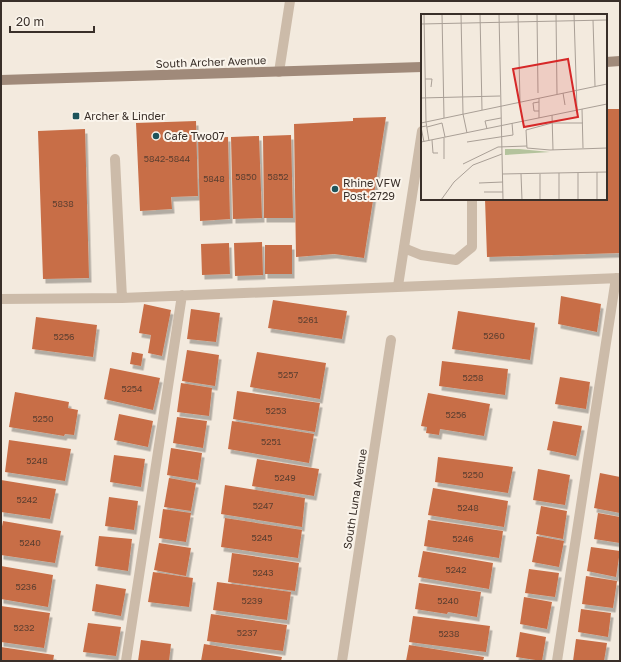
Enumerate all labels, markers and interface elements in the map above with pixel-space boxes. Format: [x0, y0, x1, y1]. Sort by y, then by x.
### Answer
scale bar [10, 8, 94, 34]
text: 20 m [16, 14, 44, 29]
inset map [421, 14, 607, 200]
street label: South Archer Avenue [155, 53, 267, 70]
place label: Archer & Linder [84, 109, 166, 122]
marker: Archer & Linder [71, 111, 81, 121]
place label: Cafe Two07 [164, 129, 225, 142]
marker: Cafe Two07 [151, 131, 161, 141]
house number: 5842-5844 [144, 153, 191, 164]
house number: 5850 [235, 171, 257, 182]
house number: 5852 [267, 171, 289, 182]
house number: 5848 [203, 173, 225, 184]
place label: Rhine VFW Post 2729 [343, 176, 401, 202]
marker: Rhine VFW Post 2729 [330, 184, 340, 194]
house number: 5838 [52, 198, 74, 209]
house number: 5261 [298, 314, 319, 325]
house number: 5260 [483, 330, 505, 341]
house number: 5256 [53, 331, 75, 342]
house number: 5257 [278, 369, 298, 380]
house number: 5258 [462, 372, 484, 383]
house number: 5254 [121, 383, 143, 394]
house number: 5253 [266, 405, 286, 416]
house number: 5256 [445, 409, 467, 420]
house number: 5250 [32, 413, 54, 424]
house number: 5251 [261, 436, 282, 447]
street label: South Luna Avenue [340, 448, 369, 550]
house number: 5248 [26, 455, 48, 466]
house number: 5250 [462, 469, 484, 480]
house number: 5249 [274, 472, 296, 483]
house number: 5242 [16, 494, 38, 505]
house number: 5247 [253, 500, 274, 511]
house number: 5248 [457, 502, 479, 513]
house number: 5245 [251, 532, 273, 543]
house number: 5246 [452, 533, 474, 544]
house number: 5240 [19, 537, 41, 548]
house number: 5242 [445, 564, 467, 575]
house number: 5243 [252, 567, 274, 578]
house number: 5236 [15, 581, 37, 592]
house number: 5239 [241, 595, 263, 606]
house number: 5240 [437, 595, 459, 606]
house number: 5232 [14, 622, 34, 633]
house number: 5237 [237, 627, 257, 638]
house number: 5238 [438, 628, 460, 639]

